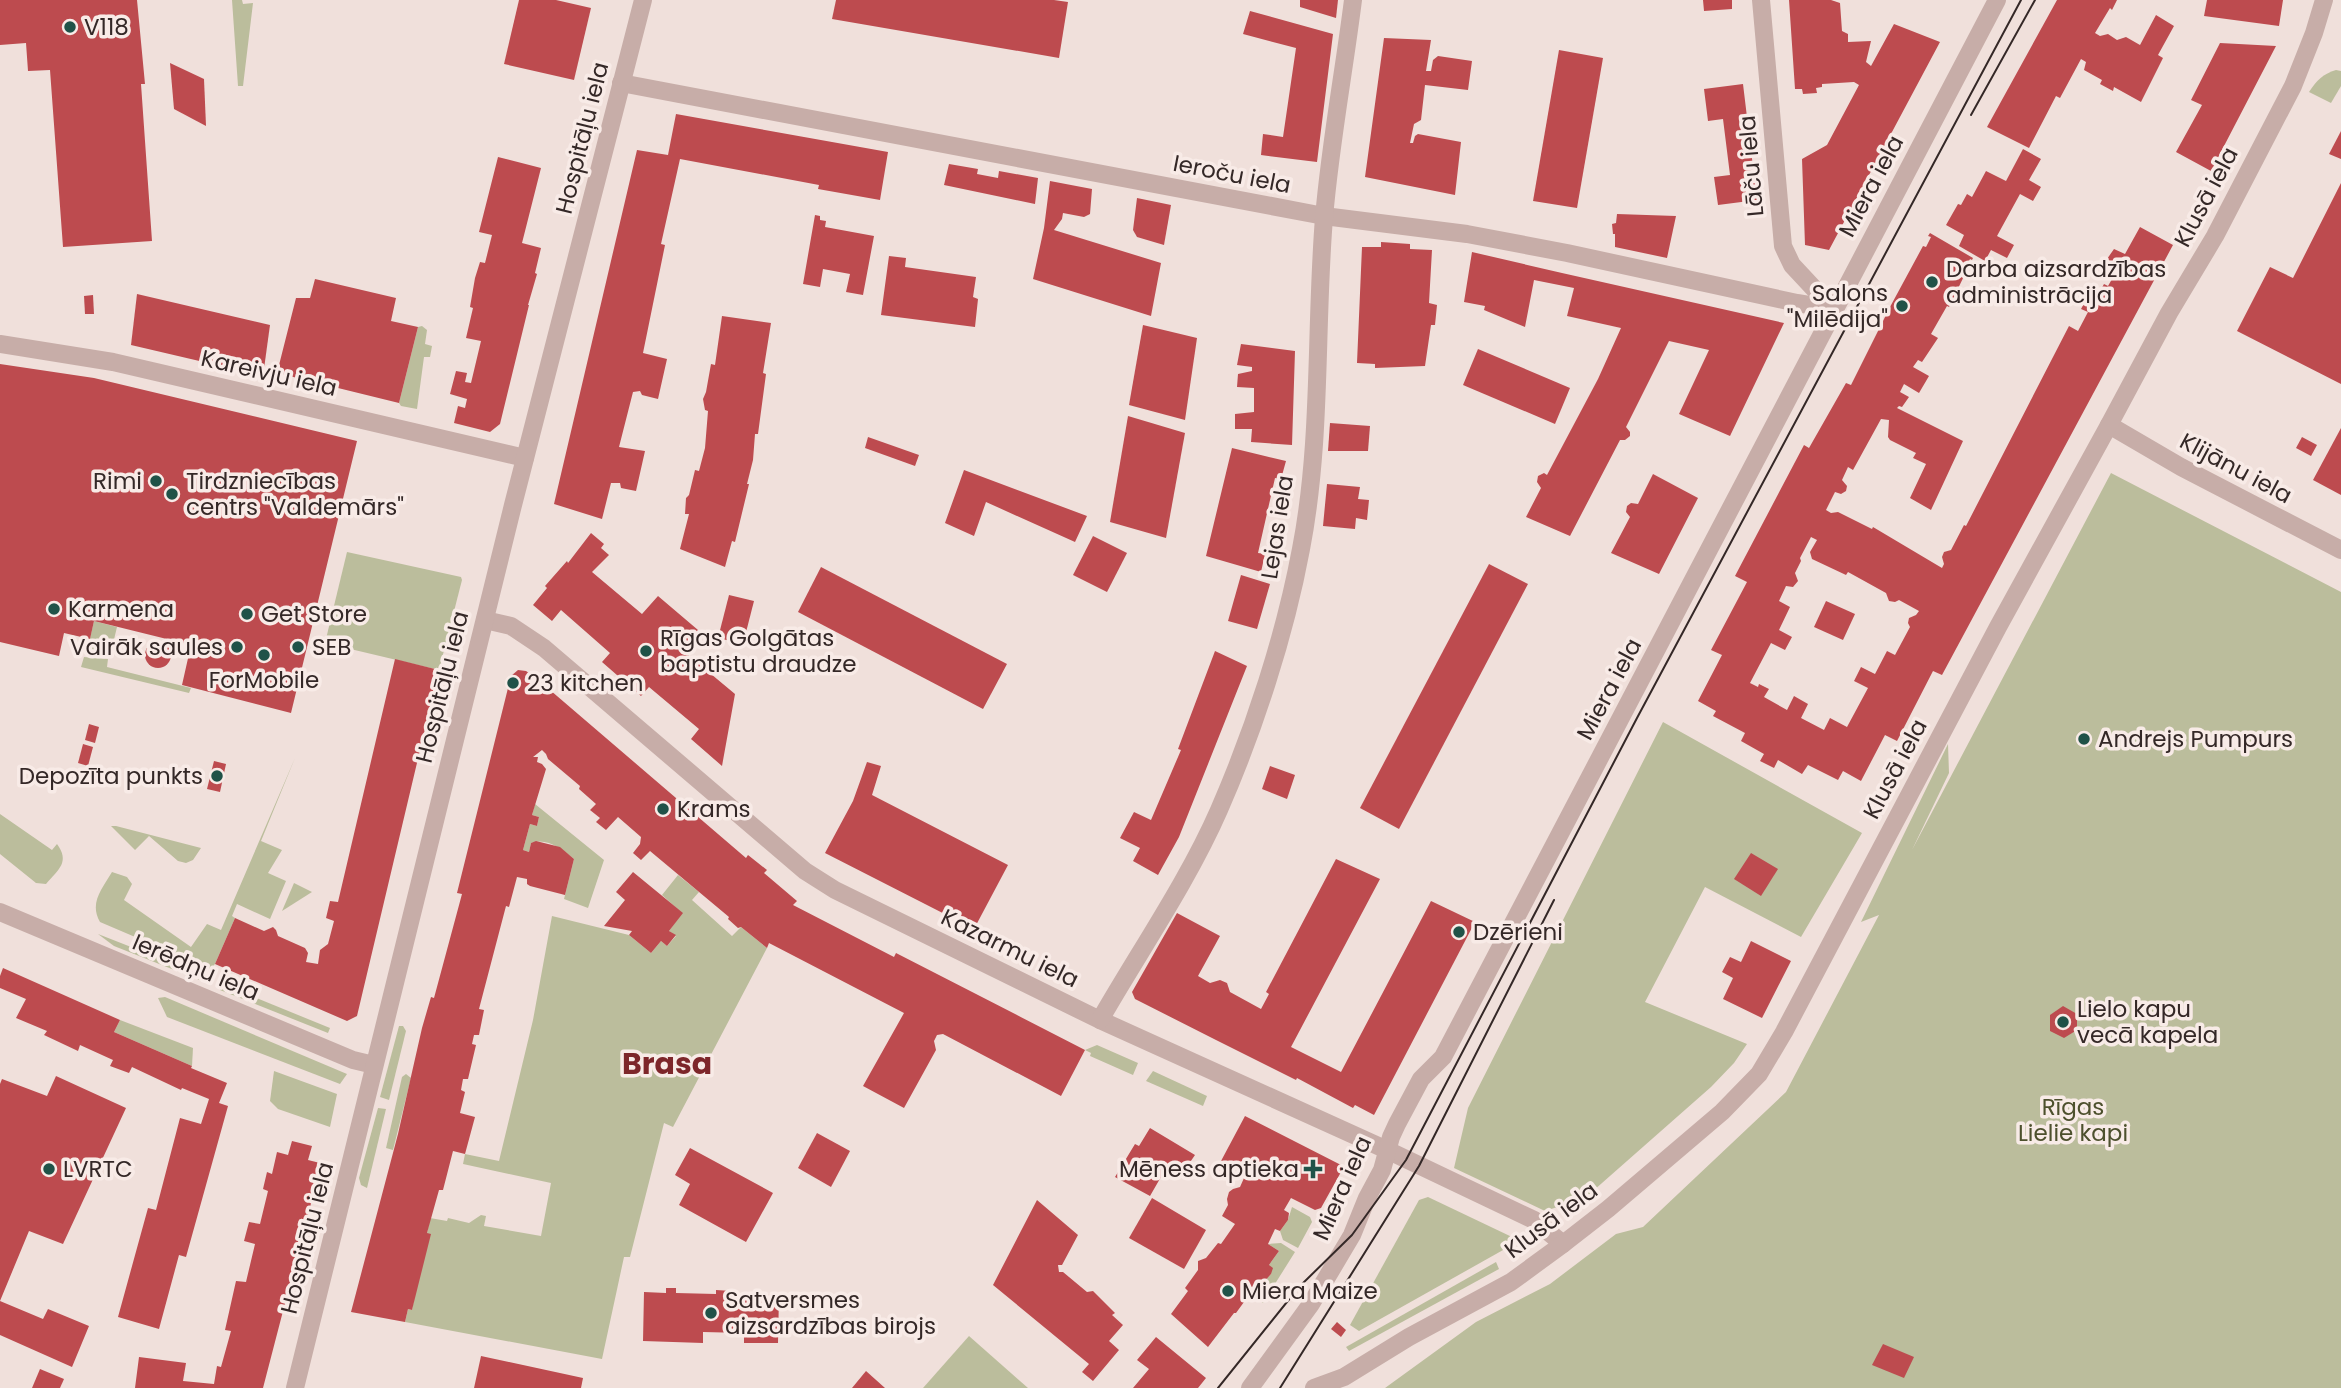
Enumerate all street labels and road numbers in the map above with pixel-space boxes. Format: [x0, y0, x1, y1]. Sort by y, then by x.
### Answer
street label: Hospitāļu iela [548, 59, 616, 217]
street label: Lāču iela [1731, 114, 1771, 218]
street label: Miera iela [1831, 129, 1911, 243]
street label: Klusā iela [2166, 141, 2246, 253]
street label: Ieroču iela [1170, 147, 1294, 201]
street label: Kareivju iela [198, 342, 340, 404]
street label: Klijānu iela [2174, 425, 2298, 511]
street label: Lejas iela [1253, 473, 1301, 581]
street label: Hospitāļu iela [408, 608, 476, 766]
street label: Miera iela [1569, 632, 1649, 746]
street label: Klusā iela [1855, 713, 1935, 825]
street label: Kazarmu iela [936, 901, 1084, 995]
street label: Ierēdņu iela [128, 926, 264, 1008]
street label: Miera iela [1305, 1131, 1379, 1245]
street label: Hospitāļu iela [273, 1159, 341, 1317]
street label: Klusā iela [1498, 1174, 1604, 1266]

